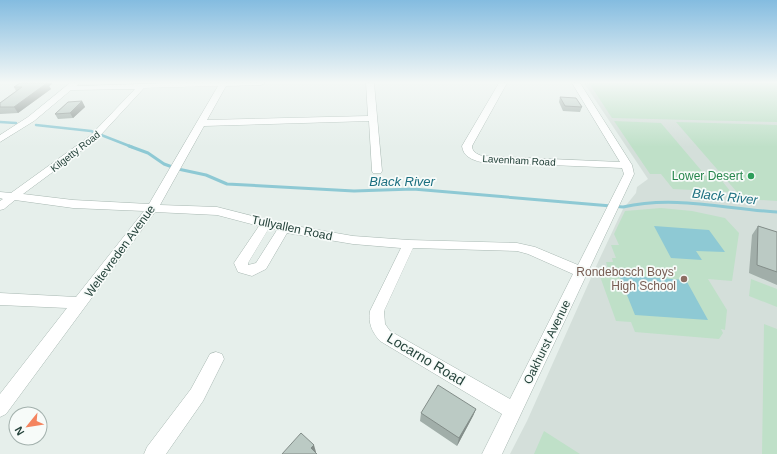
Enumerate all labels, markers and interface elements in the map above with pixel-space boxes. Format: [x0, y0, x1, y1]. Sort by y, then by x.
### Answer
street label: Kilgetty Road [48, 129, 102, 174]
street label: Lavenham Road [482, 153, 556, 168]
place label: Lower Desert [672, 169, 744, 183]
marker: Lower Desert [746, 171, 756, 181]
water label: Black River [369, 174, 436, 189]
water label: Black River [691, 186, 759, 207]
street label: Weltevreden Avenue [82, 202, 158, 300]
street label: Tullyallen Road [250, 213, 334, 243]
place label: Rondebosch Boys' High School [576, 265, 676, 293]
marker: Rondebosch Boys' High School [679, 274, 689, 284]
street label: Oakhurst Avenue [521, 297, 574, 386]
street label: Locarno Road [384, 329, 468, 389]
north arrow [8, 406, 48, 446]
text: N [12, 425, 27, 437]

